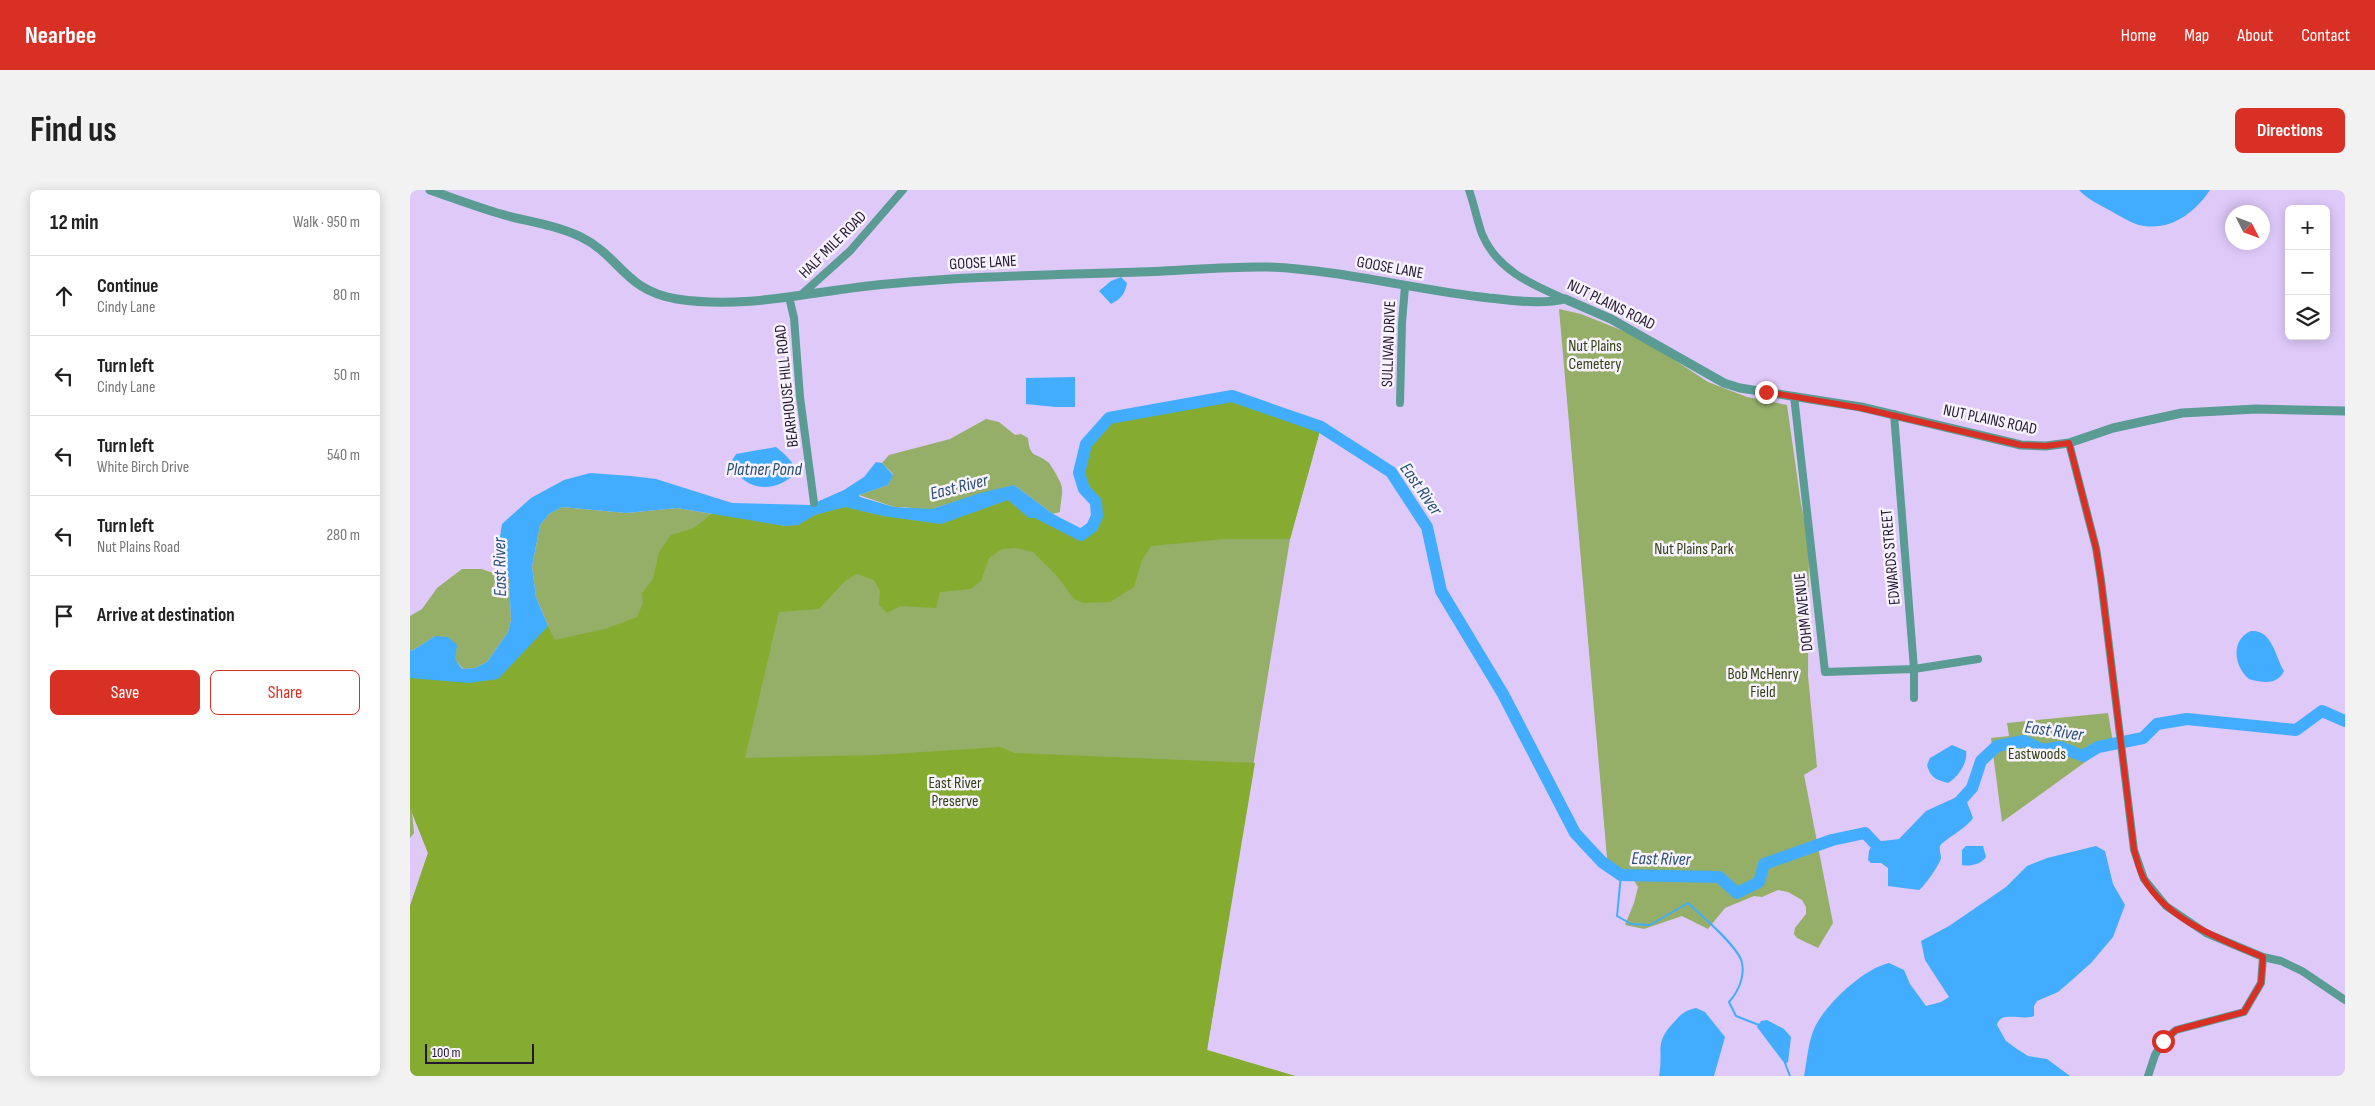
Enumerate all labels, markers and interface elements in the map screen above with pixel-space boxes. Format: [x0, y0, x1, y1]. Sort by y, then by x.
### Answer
text: Nearbee [25, 21, 96, 50]
text: Home [2121, 25, 2156, 46]
text: Map [2184, 25, 2209, 46]
text: About [2237, 25, 2273, 46]
text: Contact [2301, 25, 2350, 46]
button: Directions [2235, 108, 2345, 153]
text: Find us [30, 109, 117, 152]
north arrow [2225, 205, 2270, 250]
map controls [2285, 205, 2330, 340]
button: + [2285, 205, 2330, 250]
street label: HALF MILE ROAD [795, 207, 871, 283]
text: 12 min [50, 210, 98, 235]
text: Walk · 950 m [293, 213, 360, 232]
button: − [2285, 250, 2330, 295]
street label: GOOSE LANE [949, 252, 1017, 274]
street label: GOOSE LANE [1355, 253, 1425, 283]
text: Continue [97, 275, 158, 298]
street label: NUT PLAINS ROAD [1564, 276, 1658, 335]
icon: ahead [50, 282, 78, 310]
text: 80 m [333, 286, 360, 305]
button: layers [2285, 295, 2330, 340]
text: Cindy Lane [97, 298, 155, 317]
street label: SULLIVAN DRIVE [1378, 300, 1400, 388]
street label: BEARHOUSE HILL ROAD [771, 324, 803, 448]
park label: Nut Plains Cemetery [1568, 337, 1622, 374]
text: Turn left [97, 355, 154, 378]
icon: left [50, 362, 78, 390]
text: 50 m [334, 366, 360, 385]
text: Cindy Lane [97, 378, 155, 397]
route end [1755, 381, 1778, 404]
street label: NUT PLAINS ROAD [1941, 401, 2039, 439]
text: Turn left [97, 435, 154, 458]
icon: left [50, 442, 78, 470]
text: 540 m [327, 446, 360, 465]
text: White Birch Drive [97, 458, 189, 477]
water label: Platner Pond [726, 459, 802, 480]
water label: East River [1395, 459, 1447, 520]
water label: East River [928, 469, 991, 504]
street label: EDWARDS STREET [1877, 508, 1905, 606]
text: Turn left [97, 515, 154, 538]
icon: left [50, 522, 78, 550]
text: 280 m [326, 526, 360, 545]
water label: East River [489, 536, 511, 597]
text: Nut Plains Road [97, 538, 180, 557]
park label: Nut Plains Park [1654, 540, 1734, 559]
street label: DOHM AVENUE [1790, 572, 1818, 652]
icon: arrive [50, 602, 78, 630]
text: Arrive at destination [97, 604, 235, 627]
park label: Bob McHenry Field [1727, 665, 1799, 702]
button: Save [50, 670, 200, 715]
button: Share [210, 670, 360, 715]
water label: East River [2023, 716, 2086, 746]
park label: Eastwoods [2008, 745, 2066, 764]
park label: East River Preserve [928, 774, 982, 811]
water label: East River [1631, 848, 1692, 870]
route start [2152, 1030, 2175, 1053]
scale bar [425, 1041, 534, 1064]
text: 100 m [432, 1044, 461, 1061]

